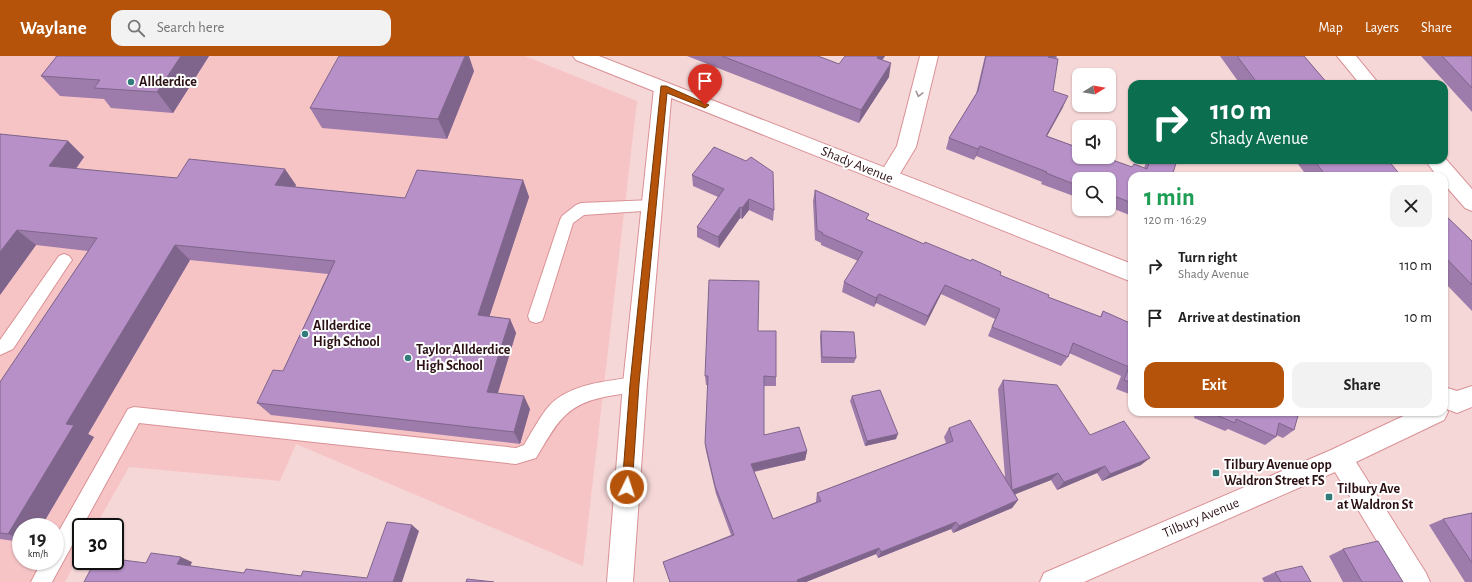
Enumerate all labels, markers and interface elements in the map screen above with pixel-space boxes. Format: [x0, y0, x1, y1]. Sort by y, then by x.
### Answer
search box [111, 10, 391, 46]
icon: search [125, 17, 147, 39]
text: Waylane [20, 19, 87, 38]
text: Search here [157, 20, 224, 35]
text: Map [1318, 21, 1343, 35]
text: Layers [1365, 21, 1399, 35]
text: Share [1421, 21, 1452, 35]
pin [688, 64, 722, 105]
north arrow [1072, 68, 1116, 112]
map controls [1072, 68, 1116, 216]
icon: arrive [694, 70, 716, 92]
place label: Allderdice [139, 75, 197, 89]
marker: Allderdice [126, 77, 136, 87]
one-way arrow [916, 91, 924, 97]
icon: right [1144, 96, 1196, 148]
text: 110 m [1210, 97, 1272, 125]
button: sound [1072, 120, 1116, 164]
text: Shady Avenue [1210, 130, 1308, 148]
street label: Shady Avenue [819, 144, 895, 186]
button: search [1072, 172, 1116, 216]
button: close [1390, 185, 1432, 227]
text: 1 min [1144, 186, 1195, 210]
text: 120 m · 16:29 [1144, 214, 1207, 227]
text: Turn right [1178, 250, 1237, 265]
icon: right [1144, 255, 1166, 277]
text: 110 m [1399, 258, 1432, 273]
text: Shady Avenue [1178, 268, 1249, 281]
icon: arrive [1144, 307, 1166, 329]
text: Arrive at destination [1178, 310, 1301, 325]
text: 10 m [1404, 310, 1432, 325]
place label: Allderdice High School [313, 319, 380, 349]
marker: Allderdice High School [300, 329, 310, 339]
place label: Taylor Allderdice High School [416, 343, 511, 373]
marker: Taylor Allderdice High School [403, 353, 413, 363]
button: Exit [1144, 362, 1284, 408]
button: Share [1292, 362, 1432, 408]
place label: Tilbury Avenue opp Waldron Street FS [1224, 458, 1332, 488]
position arrow [606, 466, 648, 508]
marker: Tilbury Avenue opp Waldron Street FS [1211, 468, 1221, 478]
place label: Tilbury Ave at Waldron St [1337, 482, 1413, 512]
marker: Tilbury Ave at Waldron St [1324, 492, 1334, 502]
street label: Tilbury Avenue [1161, 496, 1241, 540]
speed limit sign: 30 [72, 518, 124, 570]
text: 19 [30, 529, 46, 549]
text: km/h [28, 549, 48, 559]

